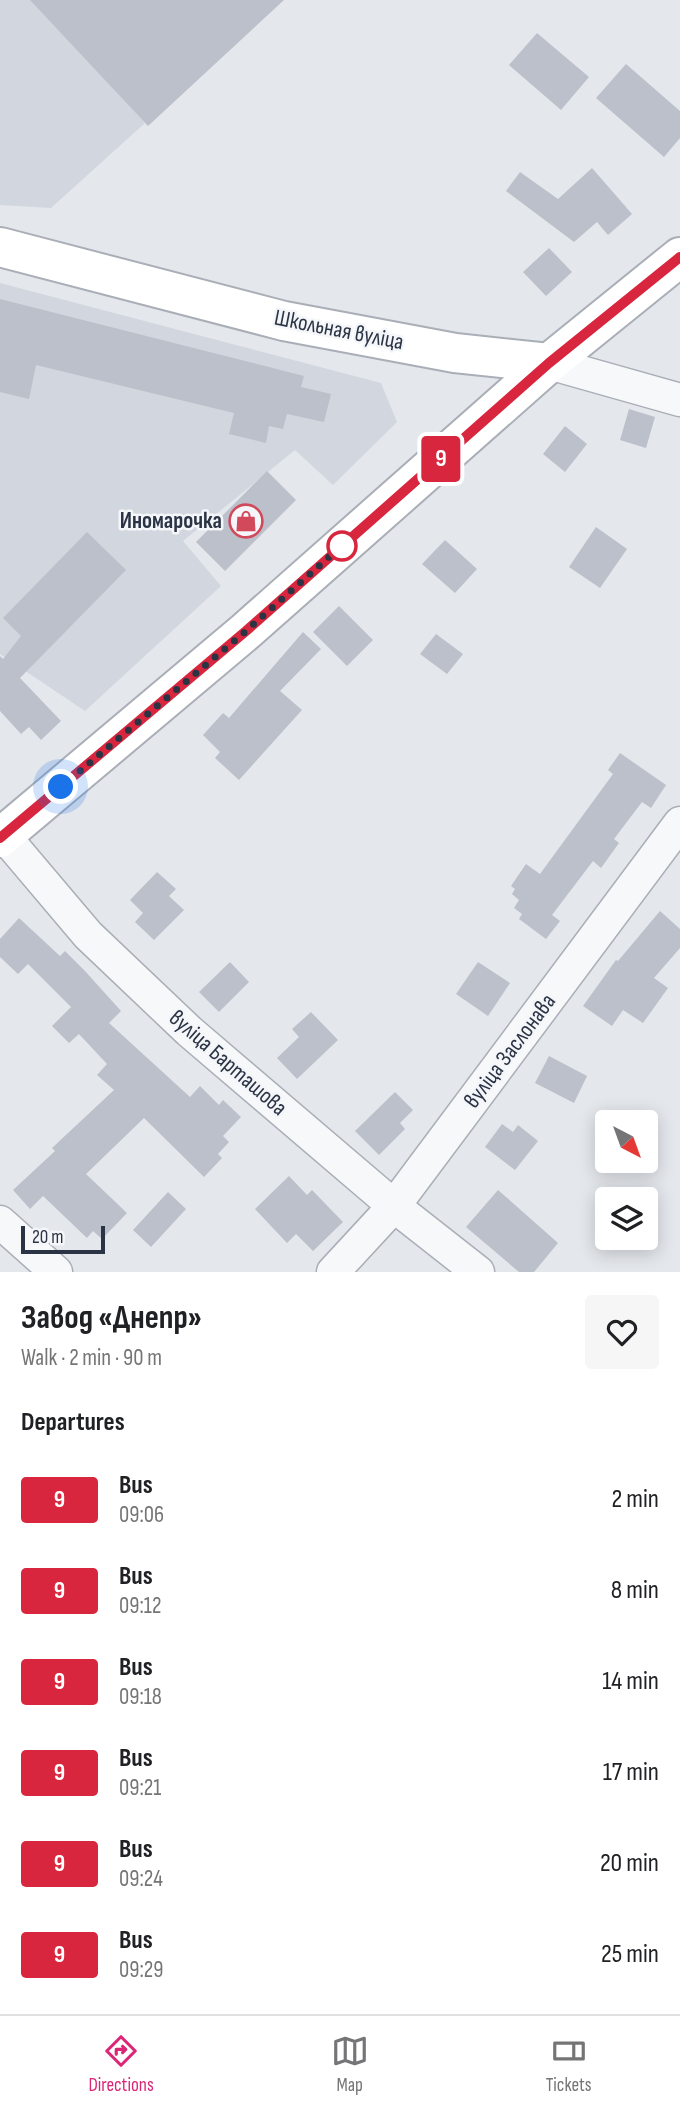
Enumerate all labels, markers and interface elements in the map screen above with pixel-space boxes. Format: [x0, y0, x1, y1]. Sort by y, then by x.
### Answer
street label: Школьная вуліца [272, 304, 406, 356]
line badge: 9 [418, 436, 464, 482]
text: 9 [435, 444, 447, 473]
shop icon: Иномарочка [227, 502, 265, 540]
place label: Иномарочка [120, 507, 222, 535]
unlabelled marker [327, 531, 357, 561]
your location [43, 769, 78, 804]
street label: вуліца Заслонава [458, 988, 562, 1114]
street label: вуліца Барташова [163, 1004, 293, 1122]
north arrow [595, 1110, 658, 1172]
map controls [595, 1110, 658, 1250]
button: layers [595, 1187, 658, 1250]
scale bar [21, 1223, 105, 1255]
text: 20 m [32, 1226, 64, 1249]
button: heart [585, 1295, 659, 1369]
text: Завод «Днепр» [21, 1298, 202, 1338]
text: Walk · 2 min · 90 m [21, 1344, 162, 1372]
text: Departures [21, 1407, 125, 1438]
text: Bus [119, 1470, 153, 1501]
text: 2 min [611, 1484, 659, 1515]
text: 9 [54, 1485, 65, 1514]
text: 09:06 [119, 1501, 164, 1529]
text: Bus [119, 1561, 153, 1592]
text: 8 min [611, 1575, 659, 1606]
text: 9 [54, 1576, 65, 1605]
text: 09:12 [119, 1592, 162, 1620]
text: Bus [119, 1652, 153, 1683]
text: 14 min [602, 1666, 659, 1697]
text: 9 [54, 1667, 65, 1696]
text: 09:18 [119, 1683, 162, 1711]
text: Bus [119, 1743, 153, 1774]
text: 17 min [603, 1757, 659, 1788]
text: 9 [54, 1758, 65, 1787]
text: 09:21 [119, 1774, 161, 1802]
text: Bus [119, 1834, 153, 1865]
text: 20 min [600, 1848, 659, 1879]
text: 9 [54, 1849, 65, 1878]
text: 09:24 [119, 1865, 163, 1893]
text: Bus [119, 1925, 153, 1956]
text: 25 min [601, 1939, 659, 1970]
text: 9 [54, 1940, 65, 1969]
text: 09:29 [119, 1956, 163, 1984]
tab: Directions [88, 2032, 154, 2097]
tab: Map [331, 2032, 369, 2097]
tab: Tickets [546, 2032, 592, 2097]

